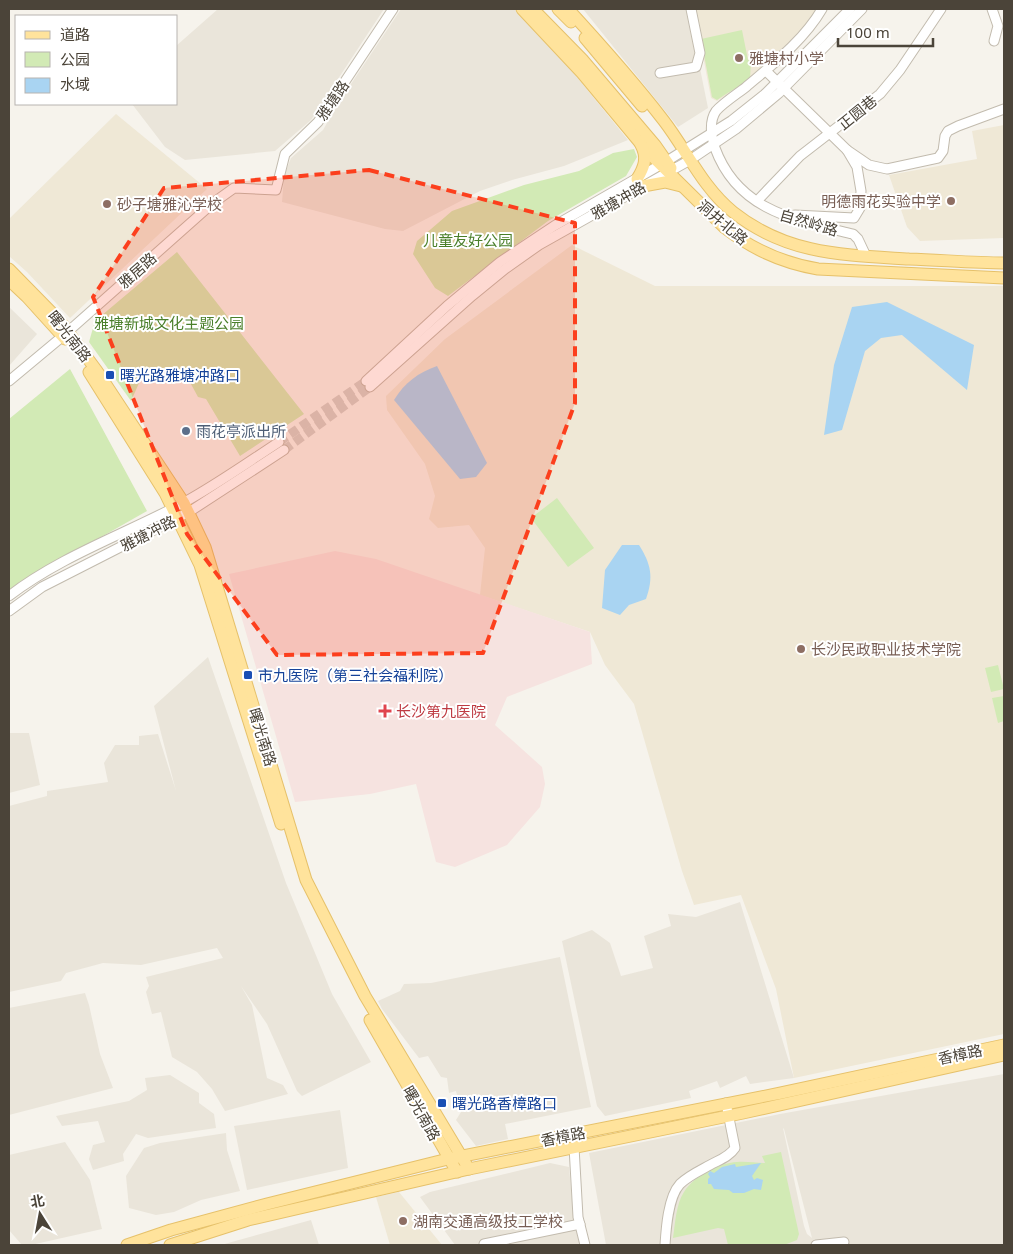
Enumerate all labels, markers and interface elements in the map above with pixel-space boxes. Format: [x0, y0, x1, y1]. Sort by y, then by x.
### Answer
legend [15, 15, 178, 105]
scale bar [838, 15, 933, 47]
text: 100 m [846, 22, 890, 42]
text: 道路 [60, 24, 90, 44]
place label: 雅塘村小学 [749, 48, 824, 68]
text: 公园 [60, 49, 90, 69]
marker: 雅塘村小学 [733, 52, 745, 64]
text: 水域 [60, 74, 90, 94]
street label: 雅塘路 [311, 76, 353, 124]
street label: 正圆巷 [833, 90, 881, 134]
street label: 雅塘冲路 [587, 176, 649, 224]
place label: 明德雨花实验中学 [821, 191, 941, 211]
place label: 砂子塘雅沁学校 [117, 194, 222, 214]
street label: 洞井北路 [694, 195, 752, 249]
marker: 明德雨花实验中学 [945, 195, 957, 207]
marker: 砂子塘雅沁学校 [101, 198, 113, 210]
street label: 自然岭路 [777, 204, 841, 240]
park label: 儿童友好公园 [423, 230, 513, 250]
street label: 雅居路 [114, 248, 160, 292]
street label: 曙光南路 [44, 306, 96, 366]
park label: 雅塘新城文化主题公园 [94, 313, 244, 333]
place label: 曙光路雅塘冲路口 [120, 365, 240, 385]
marker: 曙光路雅塘冲路口 [104, 369, 116, 381]
place label: 雨花亭派出所 [196, 421, 286, 441]
marker: 雨花亭派出所 [180, 425, 192, 437]
street label: 雅塘冲路 [117, 510, 179, 556]
place label: 长沙民政职业技术学院 [811, 639, 961, 659]
marker: 长沙民政职业技术学院 [795, 643, 807, 655]
place label: 市九医院（第三社会福利院） [258, 665, 453, 685]
marker: 市九医院（第三社会福利院） [242, 669, 254, 681]
place label: 长沙第九医院 [396, 701, 486, 721]
marker: 长沙第九医院 [378, 704, 392, 718]
street label: 曙光南路 [245, 705, 281, 769]
street label: 香樟路 [936, 1040, 984, 1068]
street label: 曙光南路 [399, 1082, 445, 1144]
place label: 曙光路香樟路口 [452, 1093, 557, 1113]
marker: 曙光路香樟路口 [436, 1097, 448, 1109]
street label: 香樟路 [539, 1122, 587, 1150]
north arrow [15, 1189, 65, 1239]
text: 北 [29, 1190, 46, 1211]
place label: 湖南交通高级技工学校 [413, 1211, 563, 1231]
marker: 湖南交通高级技工学校 [397, 1215, 409, 1227]

